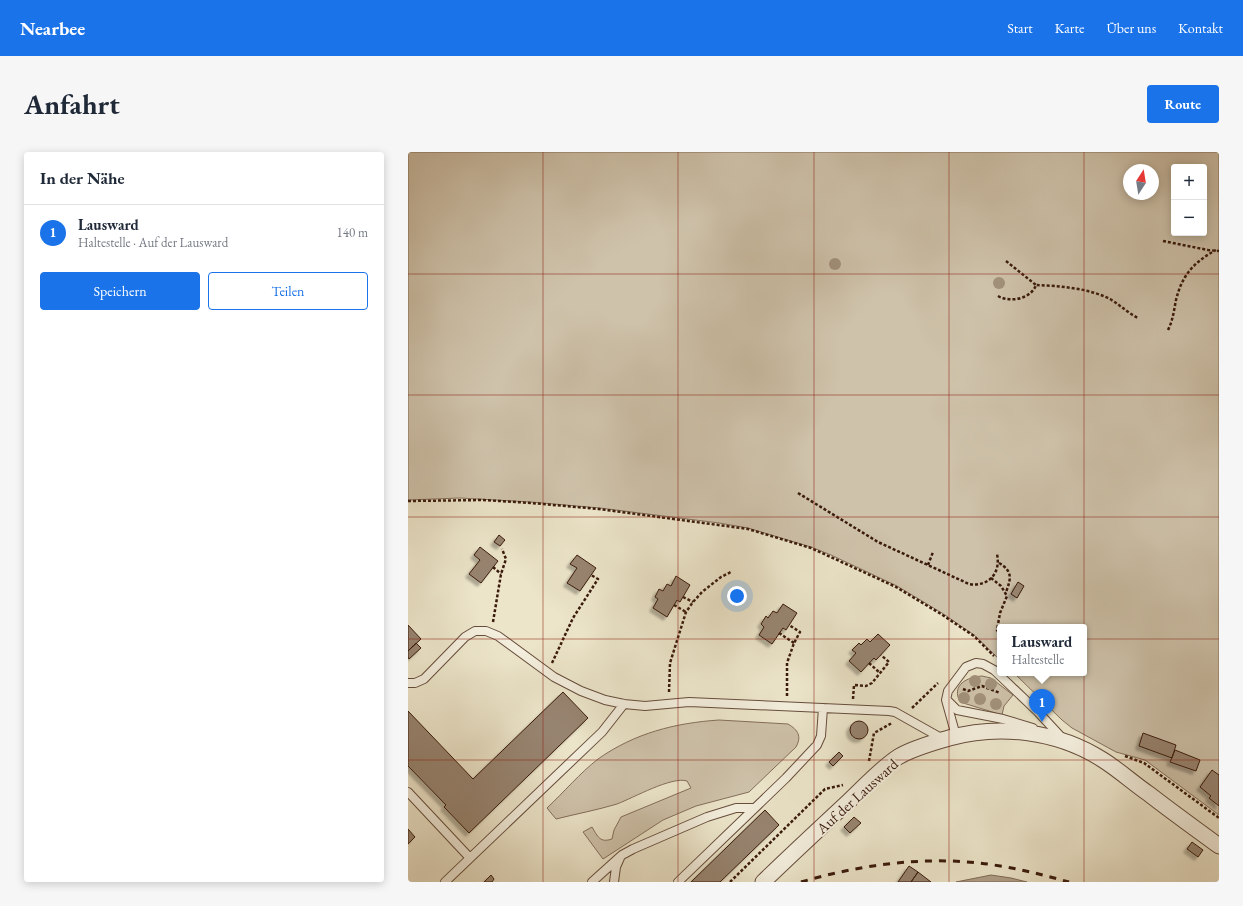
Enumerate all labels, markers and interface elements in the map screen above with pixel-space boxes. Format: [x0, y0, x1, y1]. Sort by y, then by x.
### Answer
text: Nearbee [20, 16, 85, 41]
text: Start [1007, 19, 1033, 37]
text: Karte [1055, 19, 1084, 37]
text: Über uns [1106, 19, 1156, 37]
text: Kontakt [1178, 19, 1223, 37]
button: Route [1147, 85, 1219, 123]
text: Anfahrt [24, 86, 120, 122]
north arrow [1123, 164, 1159, 200]
map controls [1171, 164, 1207, 236]
button: + [1171, 164, 1207, 200]
text: In der Nähe [40, 167, 125, 189]
button: − [1171, 200, 1207, 236]
text: Lausward [78, 215, 139, 234]
text: 1 [50, 224, 56, 241]
text: 140 m [337, 224, 368, 241]
text: Haltestelle · Auf der Lausward [78, 234, 228, 251]
button: Speichern [40, 272, 200, 310]
button: Teilen [208, 272, 368, 310]
your location [727, 586, 747, 606]
popup [997, 624, 1087, 676]
text: Lausward [1012, 632, 1072, 651]
text: Haltestelle [1012, 651, 1064, 668]
pin: 1 [1029, 689, 1055, 722]
street label: Auf der Lausward [811, 754, 902, 838]

